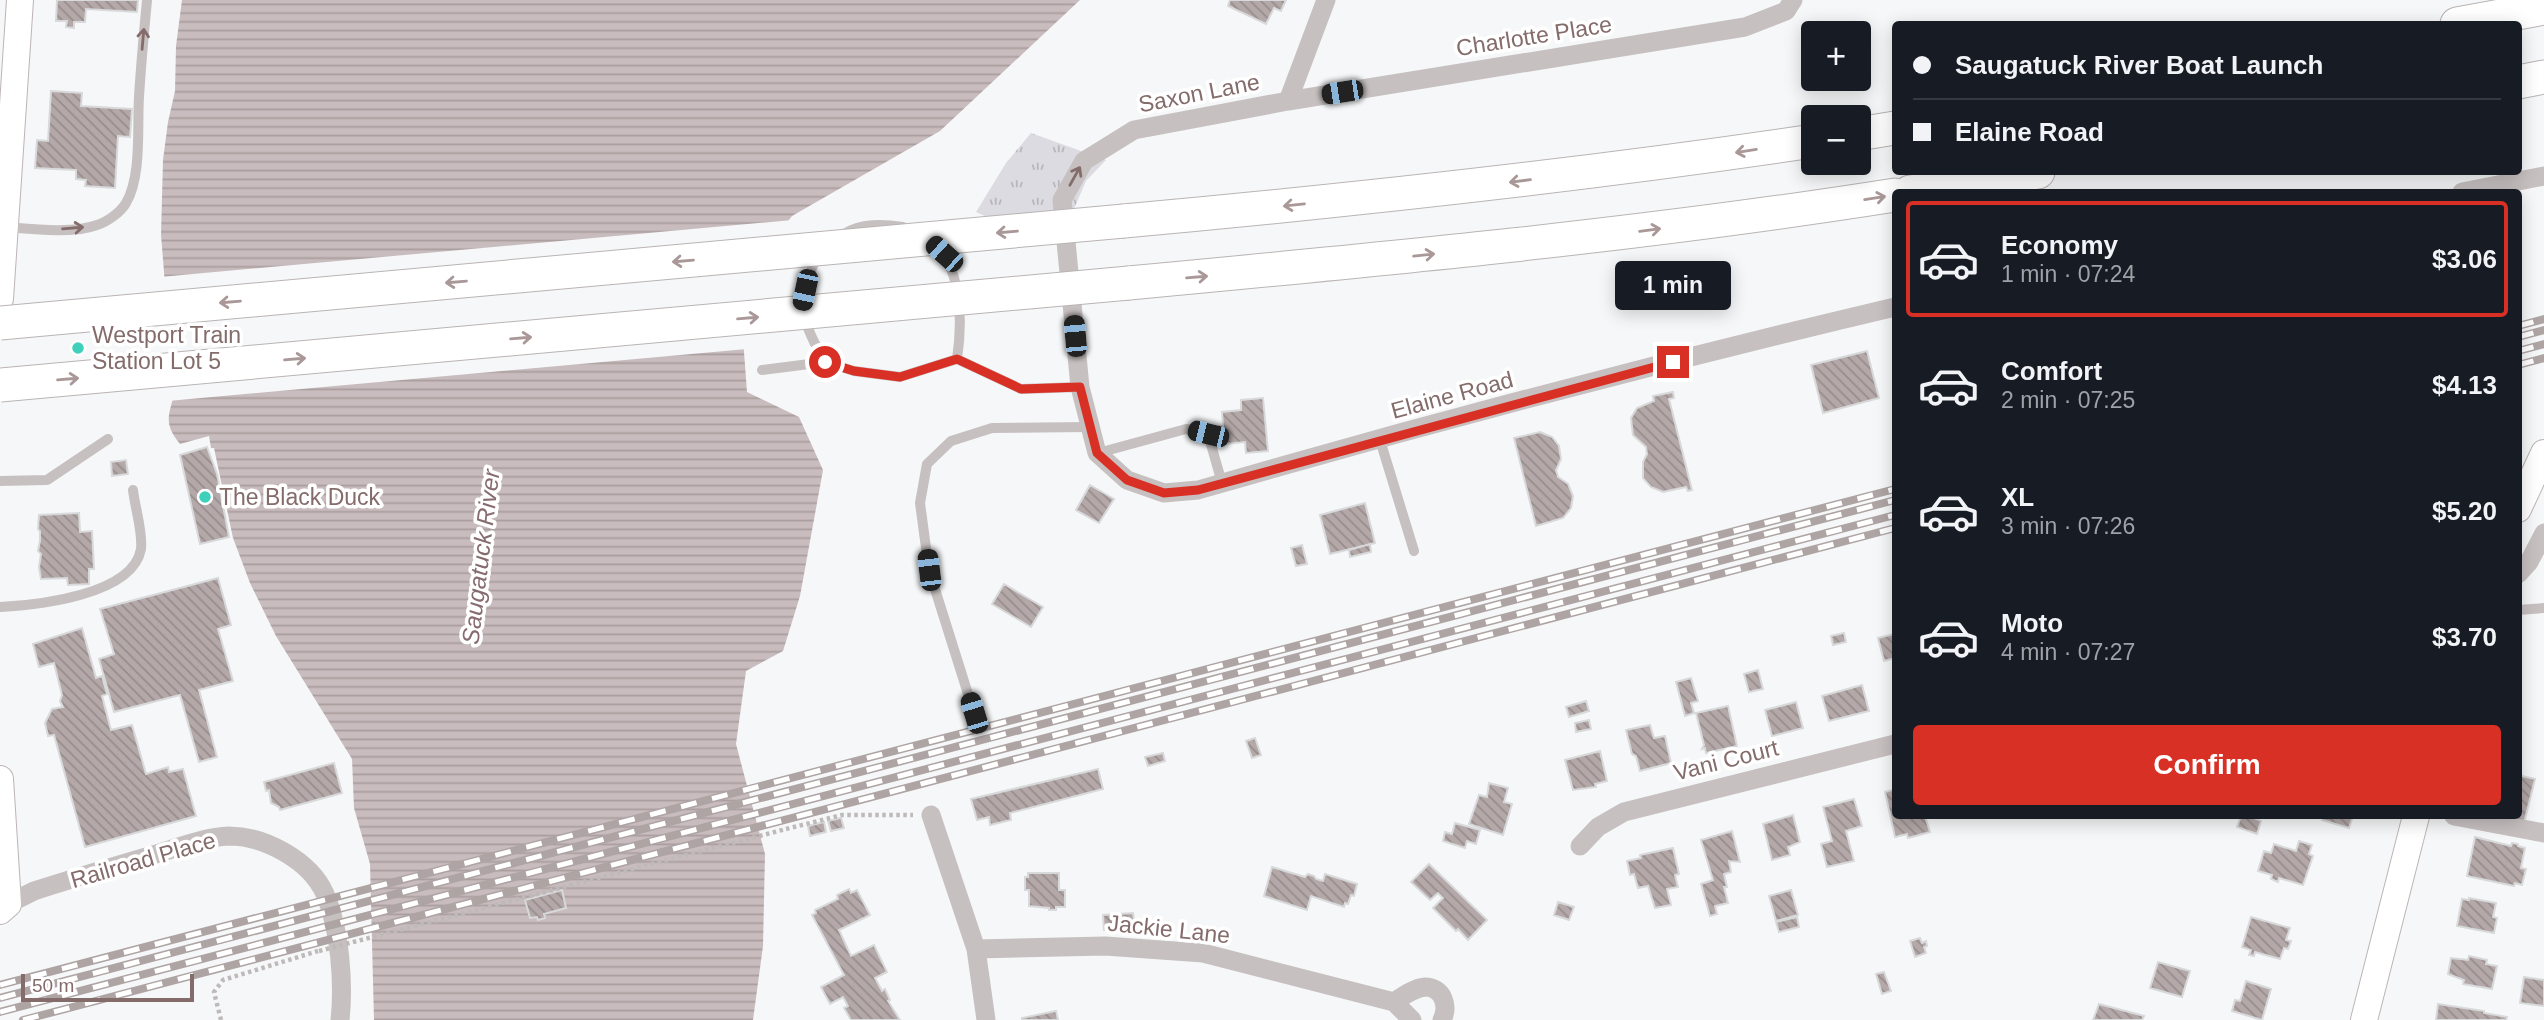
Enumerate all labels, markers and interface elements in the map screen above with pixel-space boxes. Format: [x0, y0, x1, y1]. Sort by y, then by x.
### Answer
street label: Charlotte Place [1454, 11, 1614, 61]
map controls [1801, 21, 1871, 175]
button: + [1801, 21, 1871, 91]
one-way arrow [137, 28, 150, 50]
text: Saugatuck River Boat Launch [1955, 50, 2323, 80]
street label: Saxon Lane [1136, 69, 1262, 117]
car [1320, 78, 1365, 106]
button: − [1801, 105, 1871, 175]
text: Elaine Road [1955, 117, 2104, 147]
one-way arrow [1735, 145, 1757, 158]
one-way arrow [1068, 167, 1082, 187]
one-way arrow [1509, 175, 1532, 188]
one-way arrow [1863, 191, 1886, 204]
one-way arrow [1283, 199, 1306, 212]
one-way arrow [61, 221, 84, 234]
one-way arrow [1638, 223, 1661, 236]
one-way arrow [996, 225, 1019, 238]
icon: car [1917, 228, 1980, 291]
text: Economy [2001, 230, 2118, 260]
car [922, 232, 967, 276]
text: $3.06 [2432, 244, 2497, 274]
one-way arrow [1412, 248, 1434, 261]
one-way arrow [672, 255, 695, 268]
callout: 1 min [1615, 260, 1731, 310]
text: 1 min · 07:24 [2001, 261, 2135, 287]
car [791, 267, 820, 313]
one-way arrow [1185, 270, 1208, 283]
text: 1 min [1643, 272, 1703, 298]
one-way arrow [445, 276, 468, 289]
one-way arrow [219, 296, 241, 309]
one-way arrow [736, 311, 759, 324]
car [1063, 314, 1088, 358]
place label: Westport Train Station Lot 5 [92, 322, 241, 374]
one-way arrow [509, 331, 532, 344]
marker: Westport Train Station Lot 5 [70, 340, 86, 356]
route start [809, 346, 841, 378]
route end [1657, 346, 1689, 378]
one-way arrow [283, 352, 305, 365]
icon: car [1917, 354, 1980, 417]
text: Comfort [2001, 356, 2102, 386]
street label: Elaine Road [1388, 366, 1516, 424]
text: $4.13 [2432, 370, 2497, 400]
one-way arrow [56, 372, 79, 385]
text: 2 min · 07:25 [2001, 387, 2135, 413]
car [1186, 419, 1231, 449]
water label: Saugatuck River [456, 467, 505, 646]
icon: car [1917, 480, 1980, 543]
text: XL [2001, 482, 2034, 512]
place label: The Black Duck [219, 484, 381, 510]
marker: The Black Duck [197, 489, 213, 505]
text: $5.20 [2432, 496, 2497, 526]
text: 3 min · 07:26 [2001, 513, 2135, 539]
car [917, 548, 942, 592]
icon: car [1917, 606, 1980, 669]
text: Moto [2001, 608, 2063, 638]
text: $3.70 [2432, 622, 2497, 652]
text: 4 min · 07:27 [2001, 639, 2135, 665]
car [958, 690, 991, 736]
button: Confirm [1913, 725, 2501, 805]
street label: Vani Court [1671, 734, 1782, 786]
street label: Railroad Place [68, 827, 218, 893]
street label: Jackie Lane [1107, 910, 1231, 948]
scale bar [21, 971, 194, 1003]
text: 50 m [32, 975, 74, 996]

